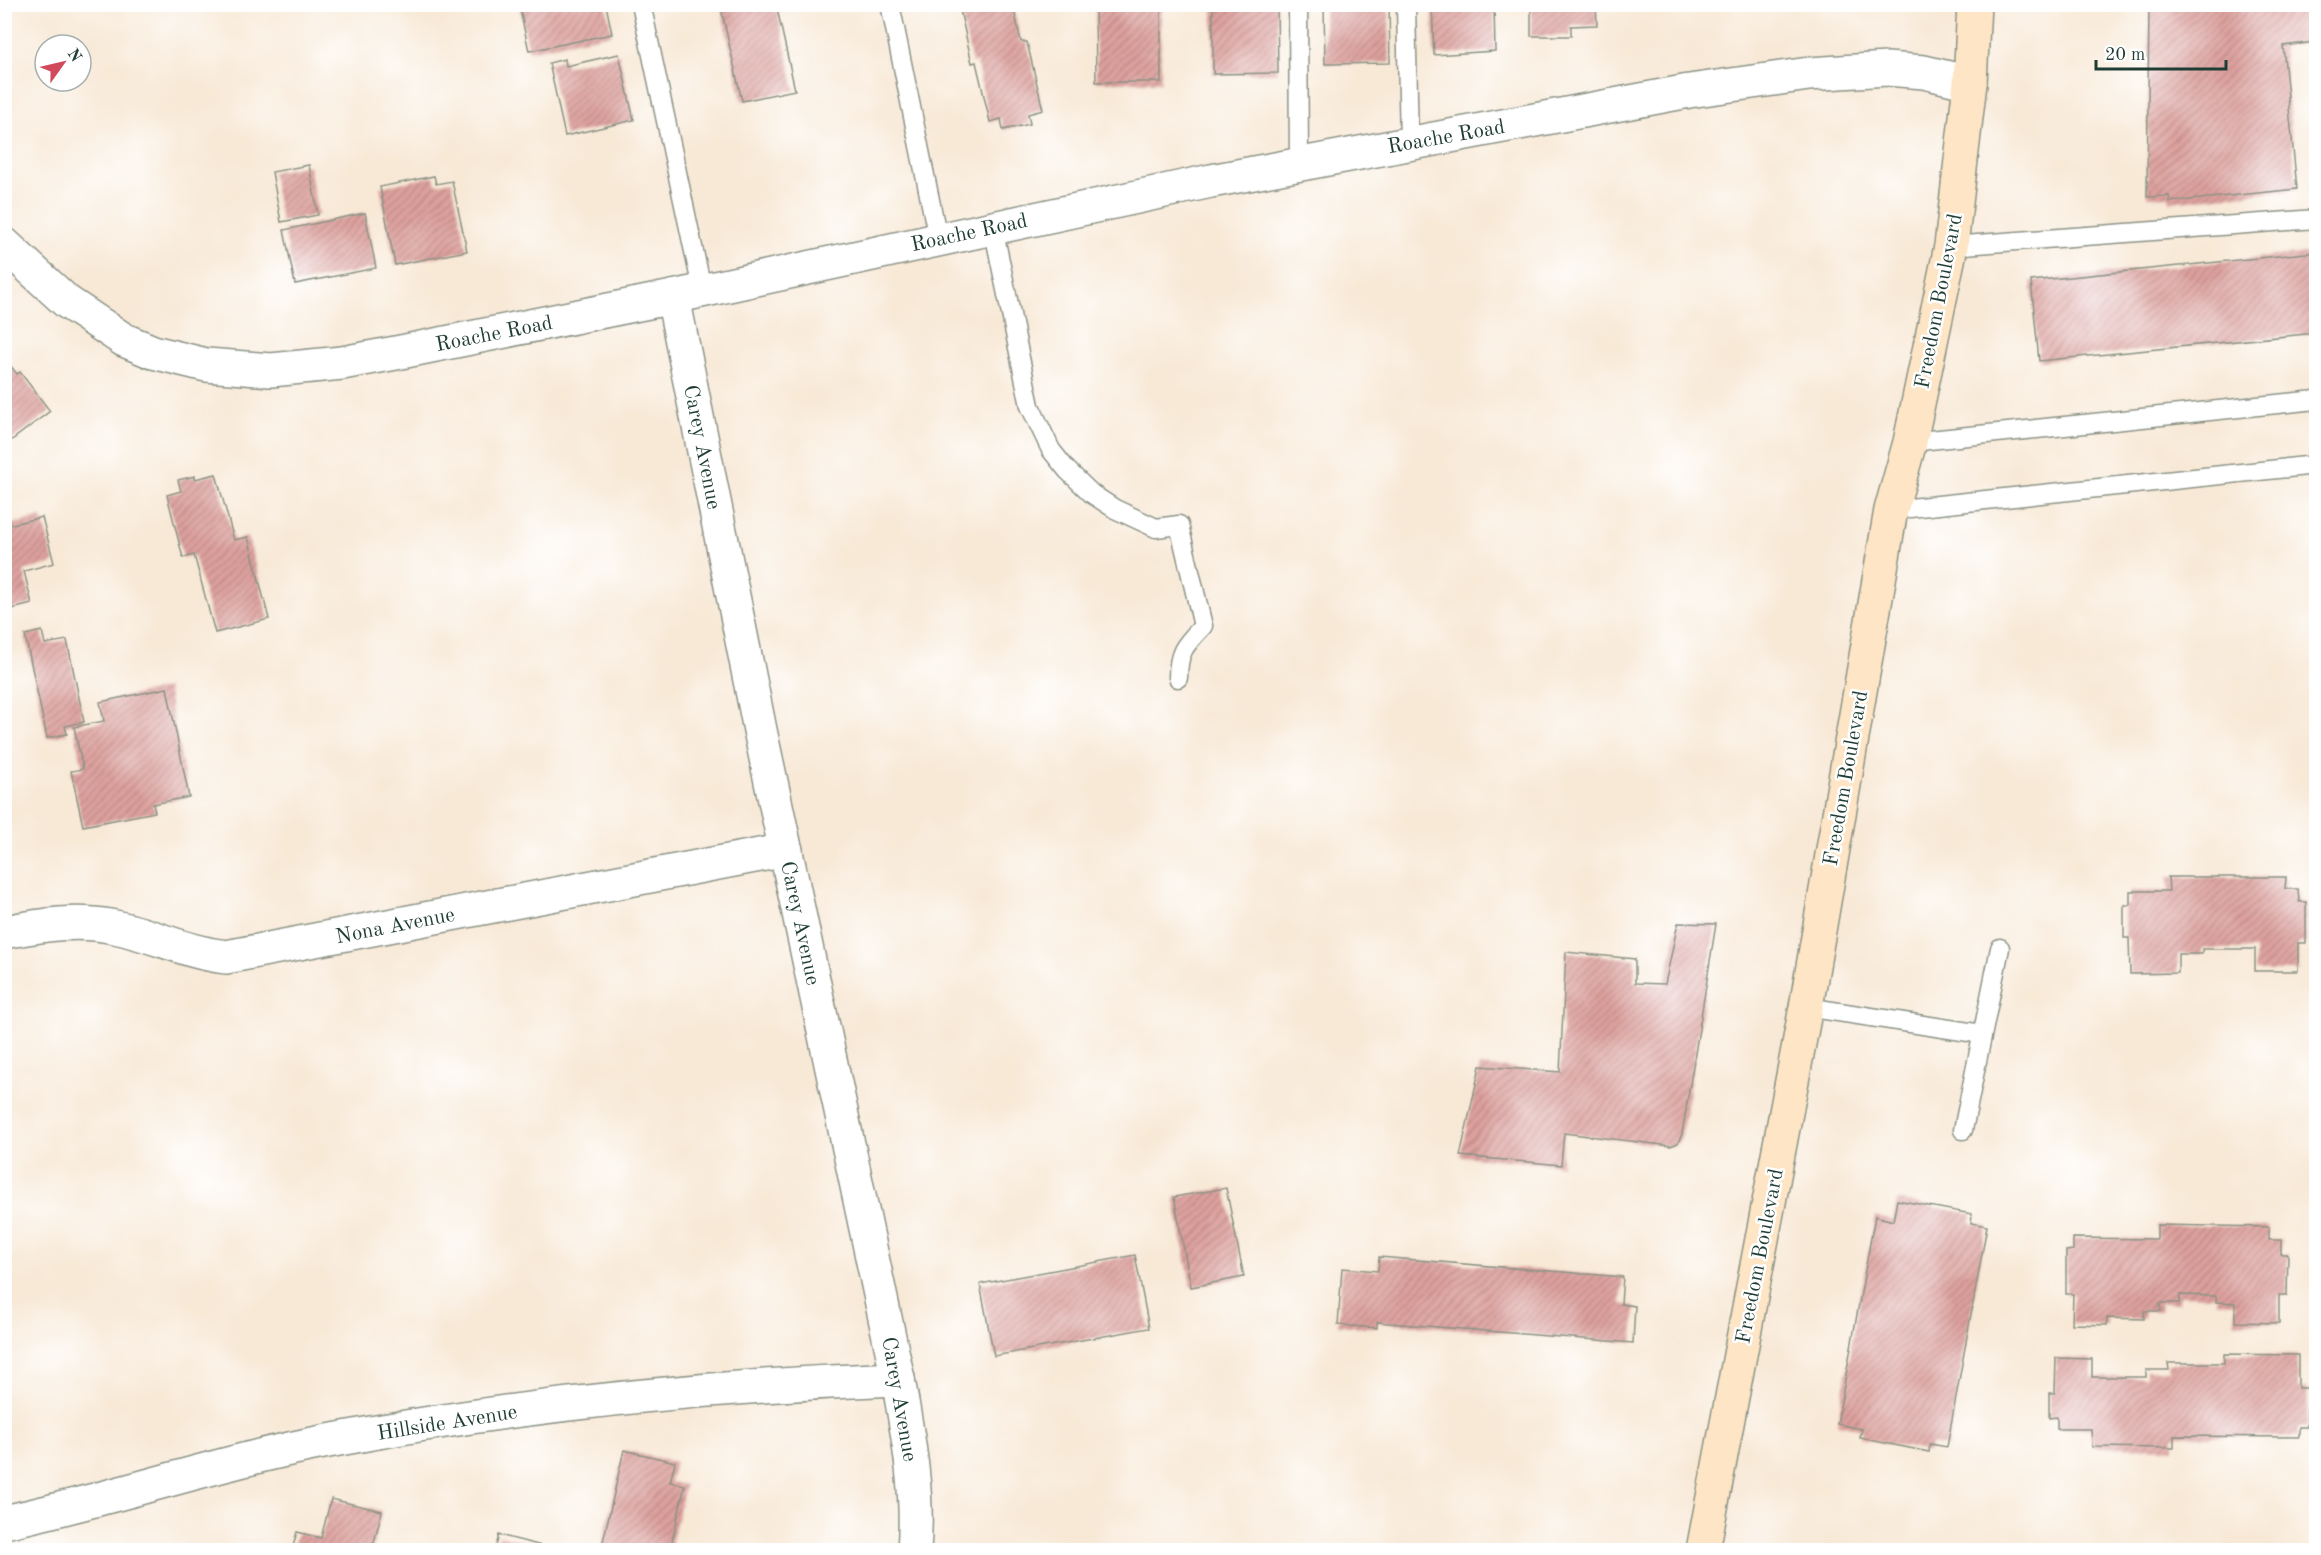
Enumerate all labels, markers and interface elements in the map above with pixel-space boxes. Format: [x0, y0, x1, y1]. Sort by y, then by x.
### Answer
north arrow [33, 33, 93, 93]
scale bar [2096, 33, 2226, 71]
text: N [64, 46, 84, 66]
text: 20 m [2105, 46, 2145, 64]
street label: Roache Road [1386, 117, 1507, 158]
street label: Roache Road [909, 211, 1030, 256]
street label: Freedom Boulevard [1912, 212, 1967, 391]
street label: Roache Road [434, 313, 555, 356]
street label: Carey Avenue [679, 383, 724, 511]
street label: Freedom Boulevard [1821, 689, 1872, 868]
street label: Carey Avenue [776, 859, 823, 987]
street label: Nona Avenue [334, 905, 457, 948]
street label: Freedom Boulevard [1733, 1167, 1788, 1346]
street label: Carey Avenue [877, 1335, 920, 1463]
street label: Hillside Avenue [376, 1402, 519, 1445]

